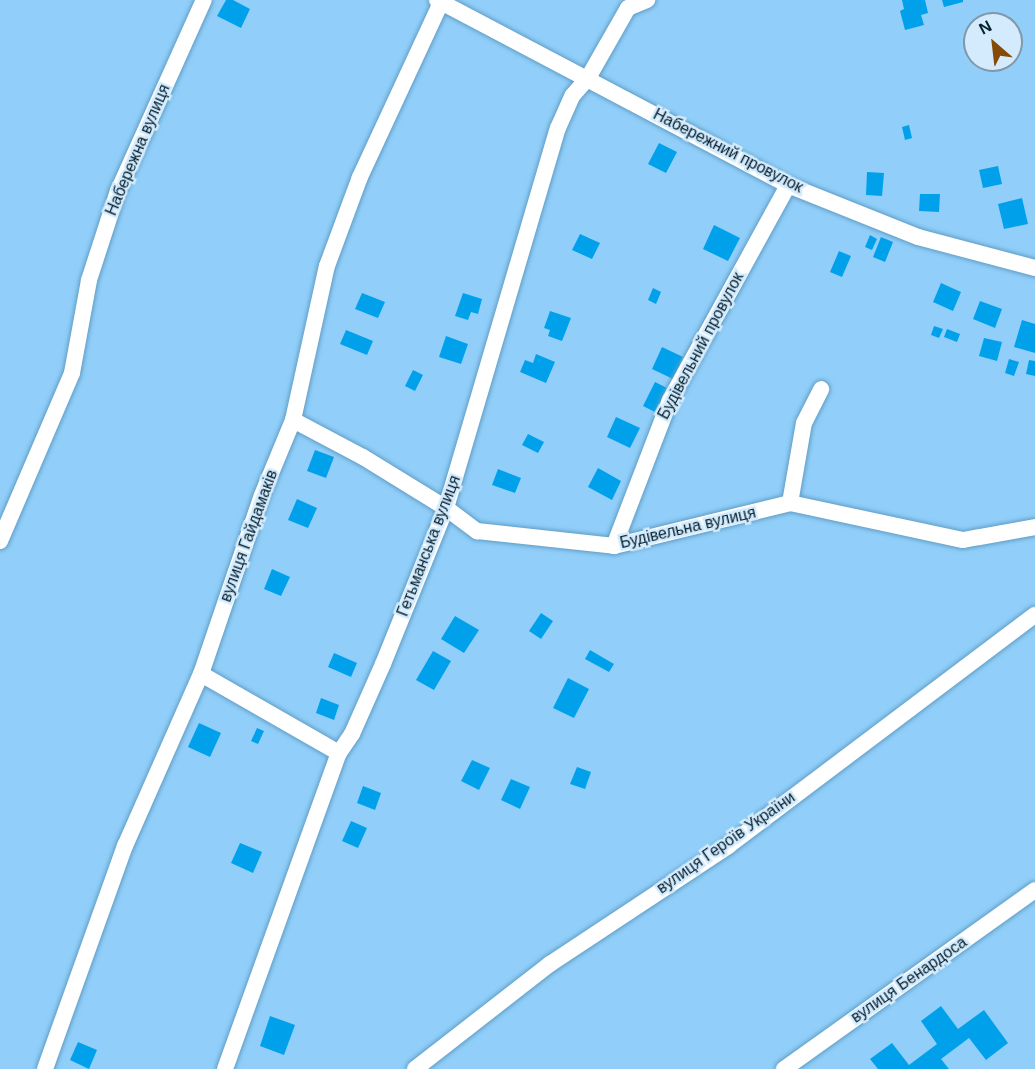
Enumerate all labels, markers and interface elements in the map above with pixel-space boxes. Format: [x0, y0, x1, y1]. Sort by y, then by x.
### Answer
north arrow [963, 12, 1023, 72]
text: N [976, 17, 994, 38]
street label: Набережна вулиця [102, 81, 174, 219]
street label: Набережний провулок [650, 105, 806, 197]
street label: Будівельний провулок [654, 269, 748, 423]
street label: вулиця Гайдамаків [216, 467, 282, 605]
street label: Гетьманська вулиця [393, 473, 465, 619]
street label: Будівельна вулиця [618, 503, 758, 553]
street label: вулиця Героїв України [653, 788, 799, 898]
street label: вулиця Бенардоса [847, 933, 971, 1027]

